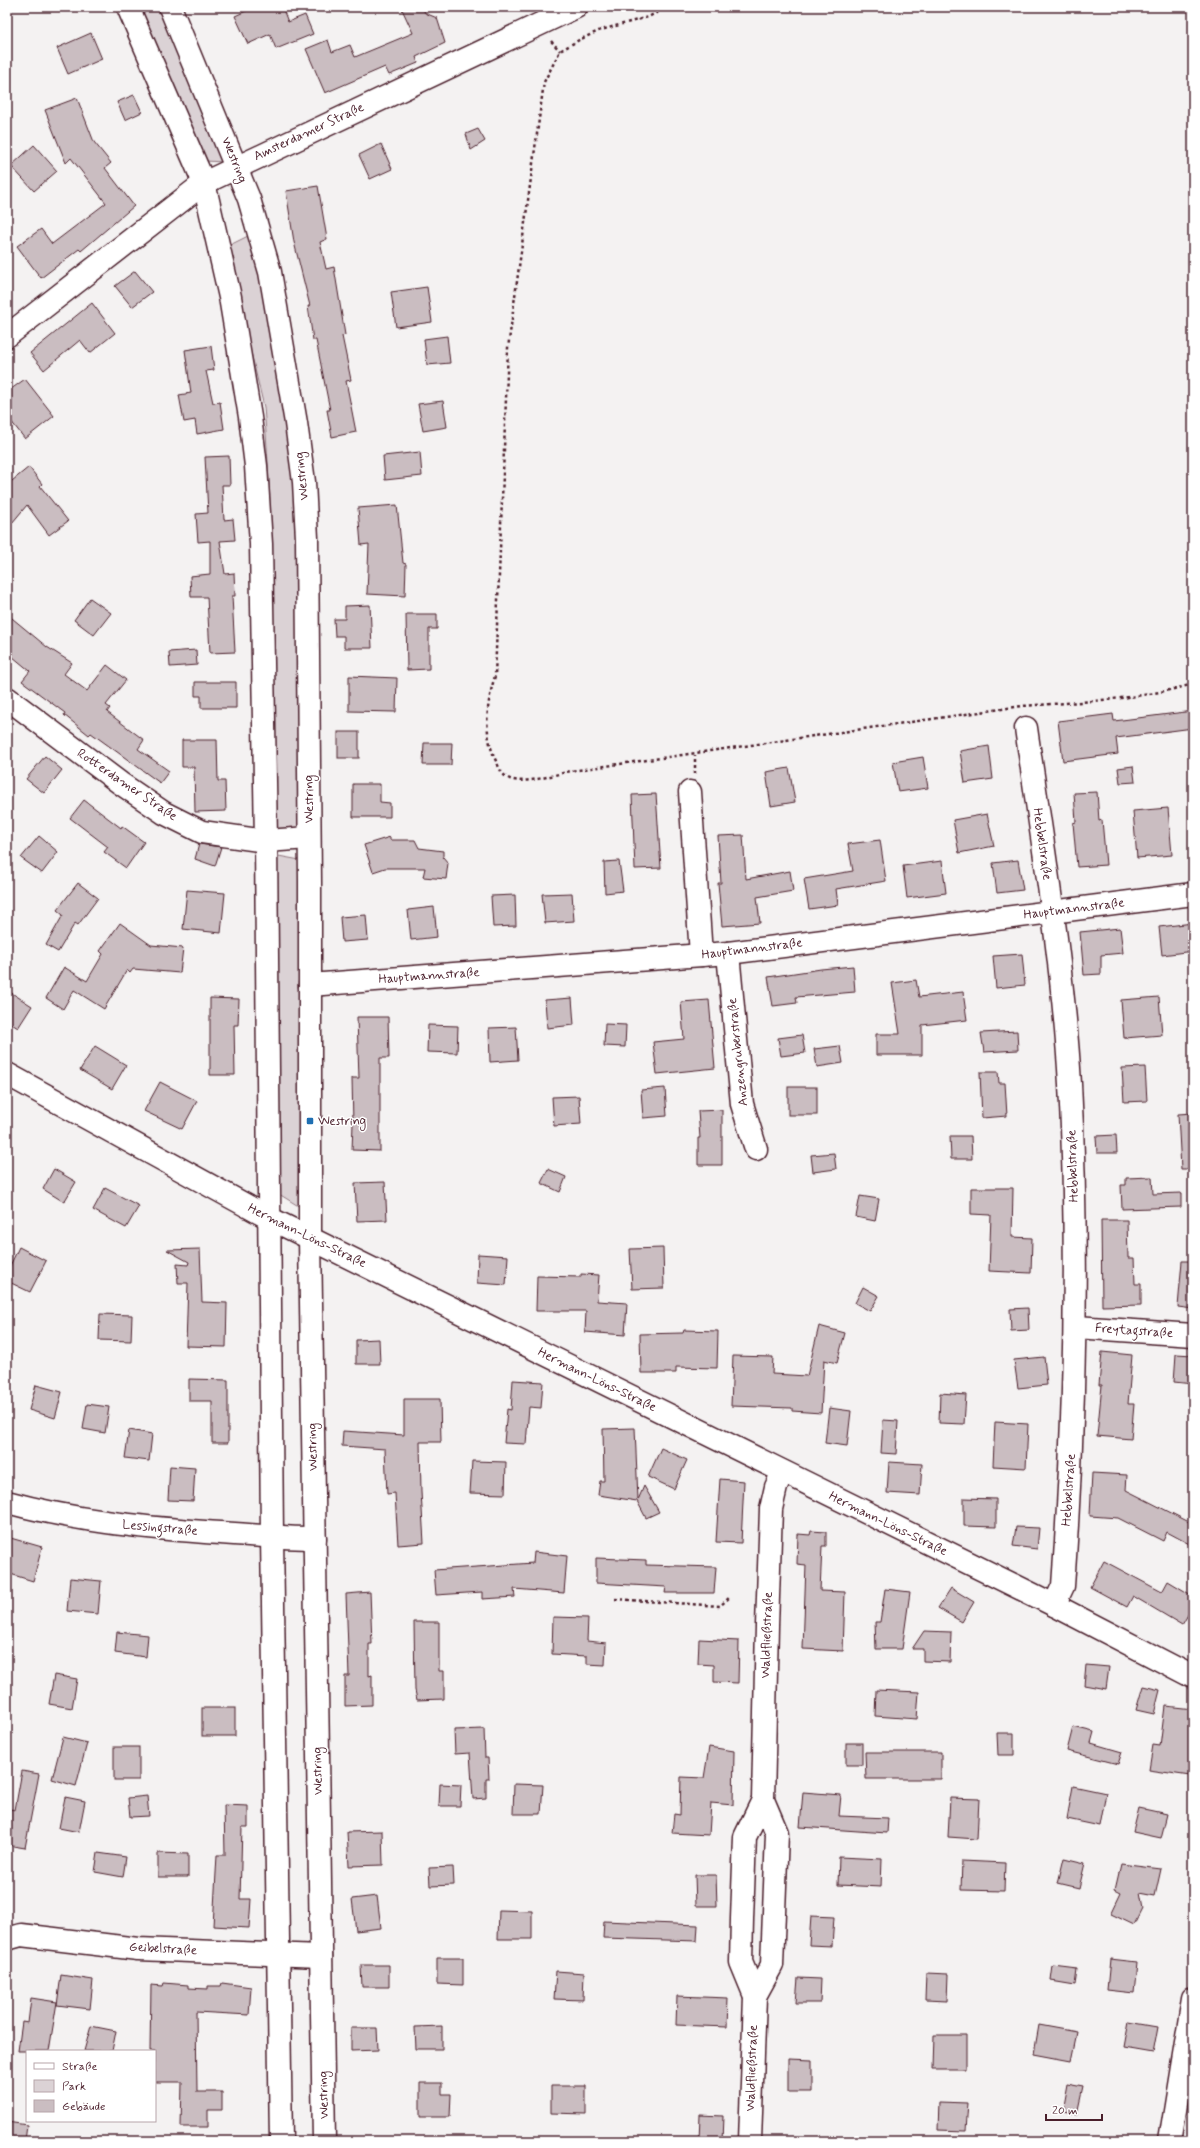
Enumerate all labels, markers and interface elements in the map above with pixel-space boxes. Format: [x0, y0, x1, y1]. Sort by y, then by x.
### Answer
street label: Amsterdamer Straße [251, 99, 367, 165]
street label: Westring [216, 134, 251, 186]
street label: Westring [291, 451, 314, 501]
street label: Rotterdamer Straße [73, 745, 181, 825]
street label: Westring [301, 775, 319, 823]
street label: Hebbelstraße [1029, 807, 1055, 881]
street label: Hauptmannstraße [1023, 894, 1125, 924]
street label: Hauptmannstraße [701, 934, 803, 964]
street label: Hauptmannstraße [378, 964, 480, 988]
street label: Anzengruberstraße [724, 997, 752, 1107]
place label: Westring [318, 1113, 367, 1131]
marker: Westring [305, 1116, 315, 1126]
street label: Hebbelstraße [1063, 1129, 1083, 1203]
street label: Hermann-Löns-Straße [245, 1200, 369, 1272]
street label: Freytagstraße [1094, 1320, 1174, 1344]
street label: Hermann-Löns-Straße [535, 1344, 659, 1416]
street label: Westring [304, 1422, 323, 1471]
street label: Hebbelstraße [1058, 1453, 1080, 1527]
street label: Hermann-Löns-Straße [826, 1488, 950, 1560]
street label: Lessingstraße [121, 1516, 198, 1542]
street label: Waldfließstraße [757, 1591, 777, 1679]
street label: Westring [309, 1746, 328, 1795]
street label: Geibelstraße [129, 1939, 197, 1959]
street label: Waldfließstraße [742, 2024, 762, 2112]
legend [26, 2050, 156, 2122]
text: Straße [62, 2059, 97, 2075]
street label: Westring [315, 2070, 334, 2119]
text: Park [62, 2079, 86, 2095]
scale bar [1046, 2096, 1102, 2122]
text: Gebäude [62, 2099, 105, 2115]
text: 20 m [1052, 2103, 1078, 2119]

